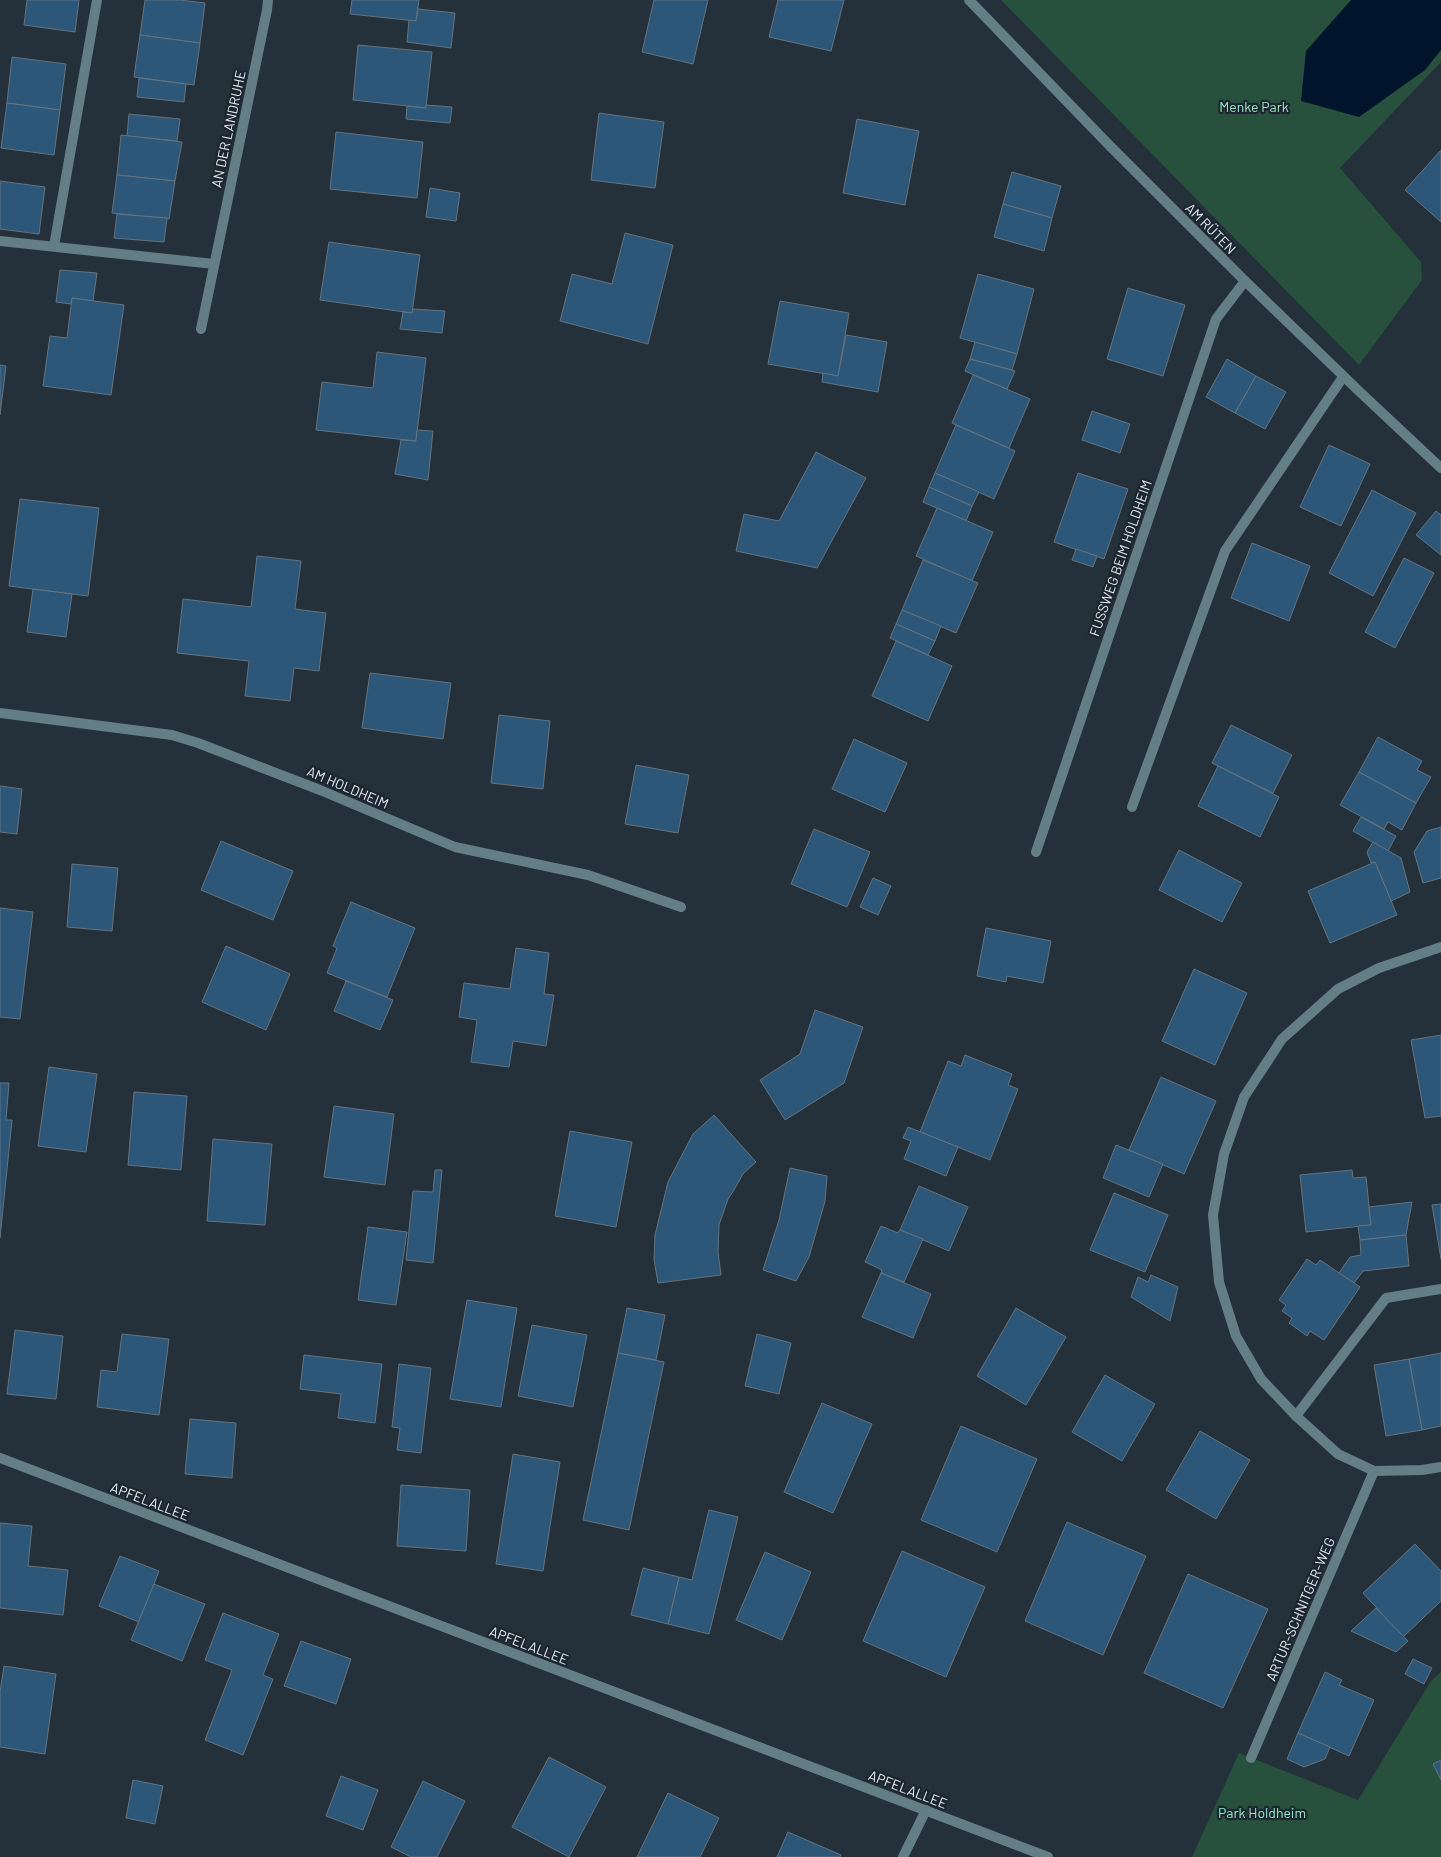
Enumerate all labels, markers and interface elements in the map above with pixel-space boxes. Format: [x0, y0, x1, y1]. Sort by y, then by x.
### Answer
street label: AN DER LANDRUHE [207, 69, 249, 189]
park label: Menke Park [1219, 98, 1289, 115]
street label: AM RÜTEN [1182, 199, 1240, 257]
street label: FUSSWEG BEIM HOLDHEIM [1085, 477, 1155, 639]
street label: AM HOLDHEIM [305, 762, 391, 812]
street label: APFELALLEE [108, 1478, 192, 1524]
street label: ARTUR-SCHNITGER-WEG [1262, 1535, 1338, 1683]
street label: APFELALLEE [487, 1622, 571, 1668]
street label: APFELALLEE [866, 1766, 950, 1812]
park label: Park Holdheim [1218, 1804, 1306, 1821]

